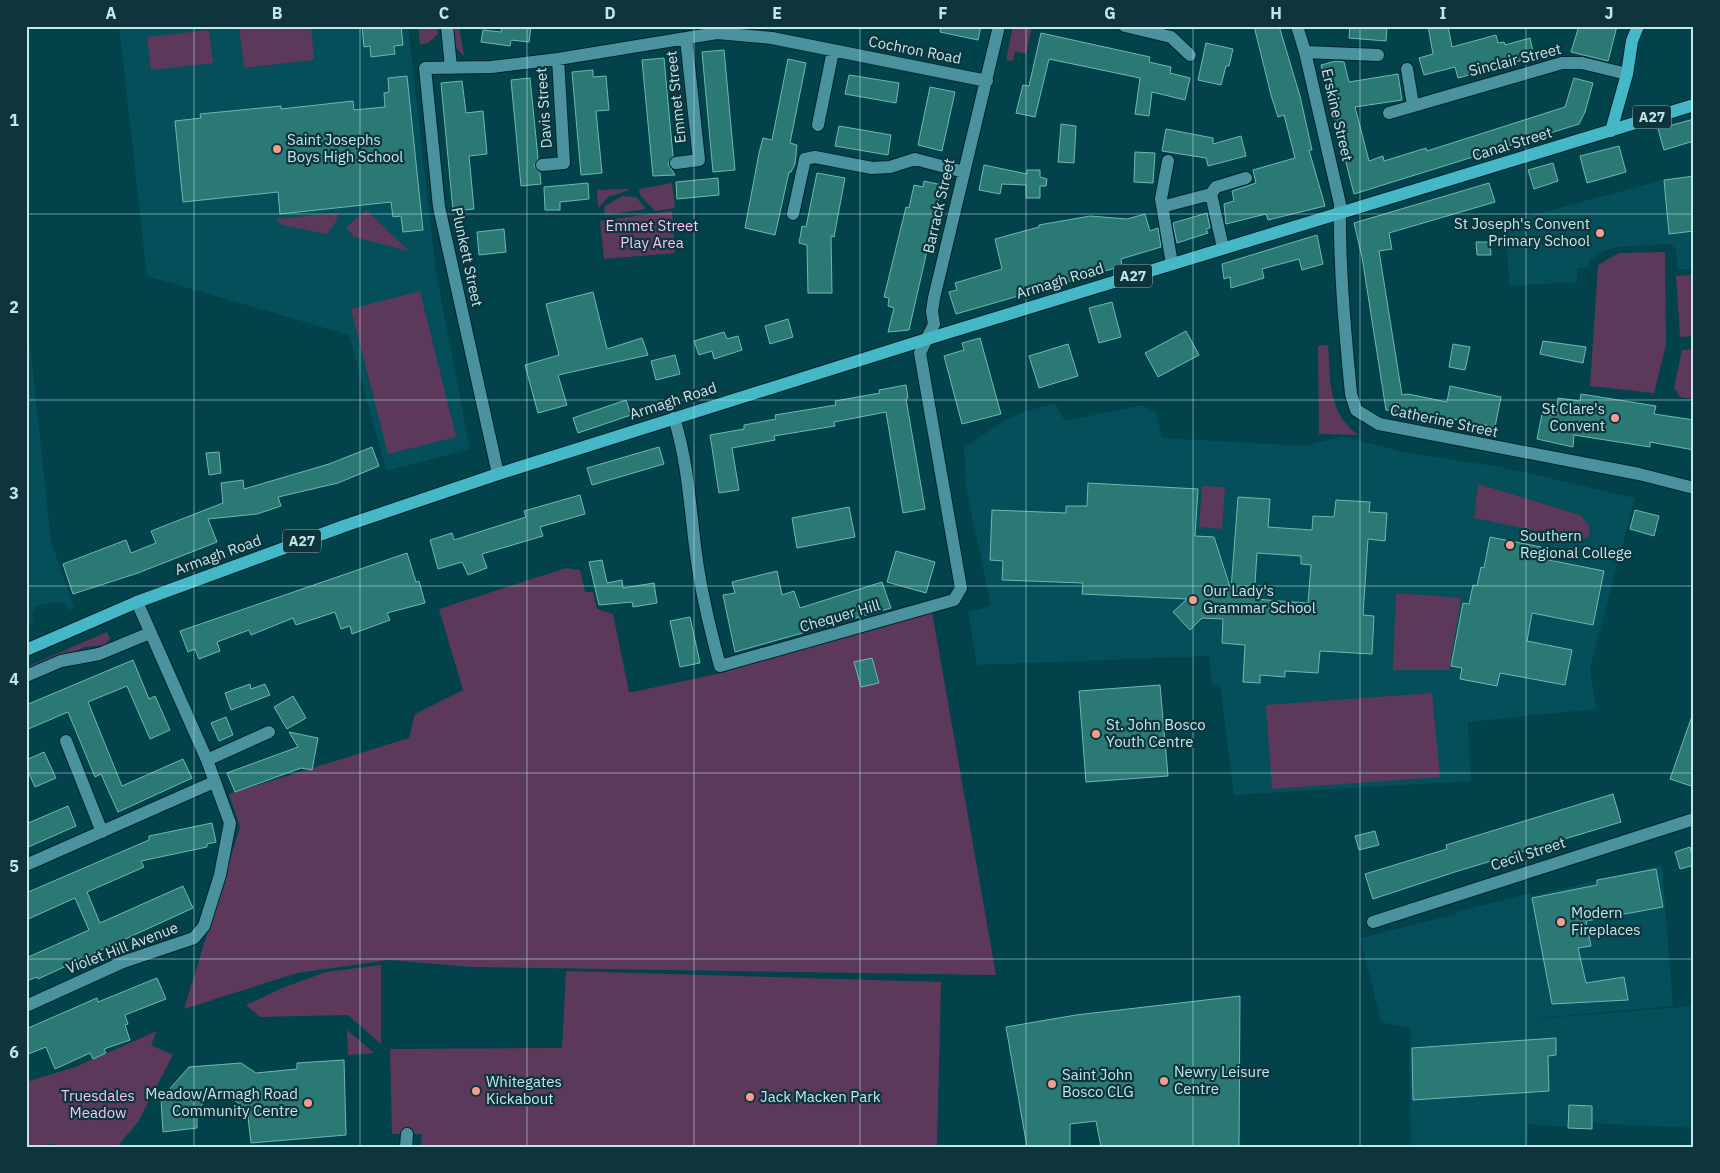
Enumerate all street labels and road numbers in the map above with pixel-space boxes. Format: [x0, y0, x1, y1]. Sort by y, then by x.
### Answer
street label: Cochron Road [867, 31, 963, 68]
street label: Sinclair Street [1467, 39, 1563, 80]
street label: Emmet Street [661, 50, 690, 144]
street label: Davis Street [531, 67, 556, 149]
street label: Erskine Street [1318, 67, 1357, 163]
road number: A27 [1633, 105, 1671, 128]
street label: Canal Street [1470, 122, 1554, 165]
street label: Barrack Street [918, 157, 959, 255]
street label: Plunkett Street [448, 205, 487, 308]
street label: Armagh Road [1014, 258, 1106, 303]
road number: A27 [1114, 264, 1152, 288]
street label: Armagh Road [627, 377, 719, 424]
street label: Catherine Street [1388, 400, 1500, 441]
street label: Armagh Road [172, 530, 264, 579]
road number: A27 [283, 530, 321, 552]
street label: Chequer Hill [797, 595, 882, 636]
street label: Cecil Street [1488, 832, 1568, 875]
street label: Violet Hill Avenue [63, 917, 181, 978]

